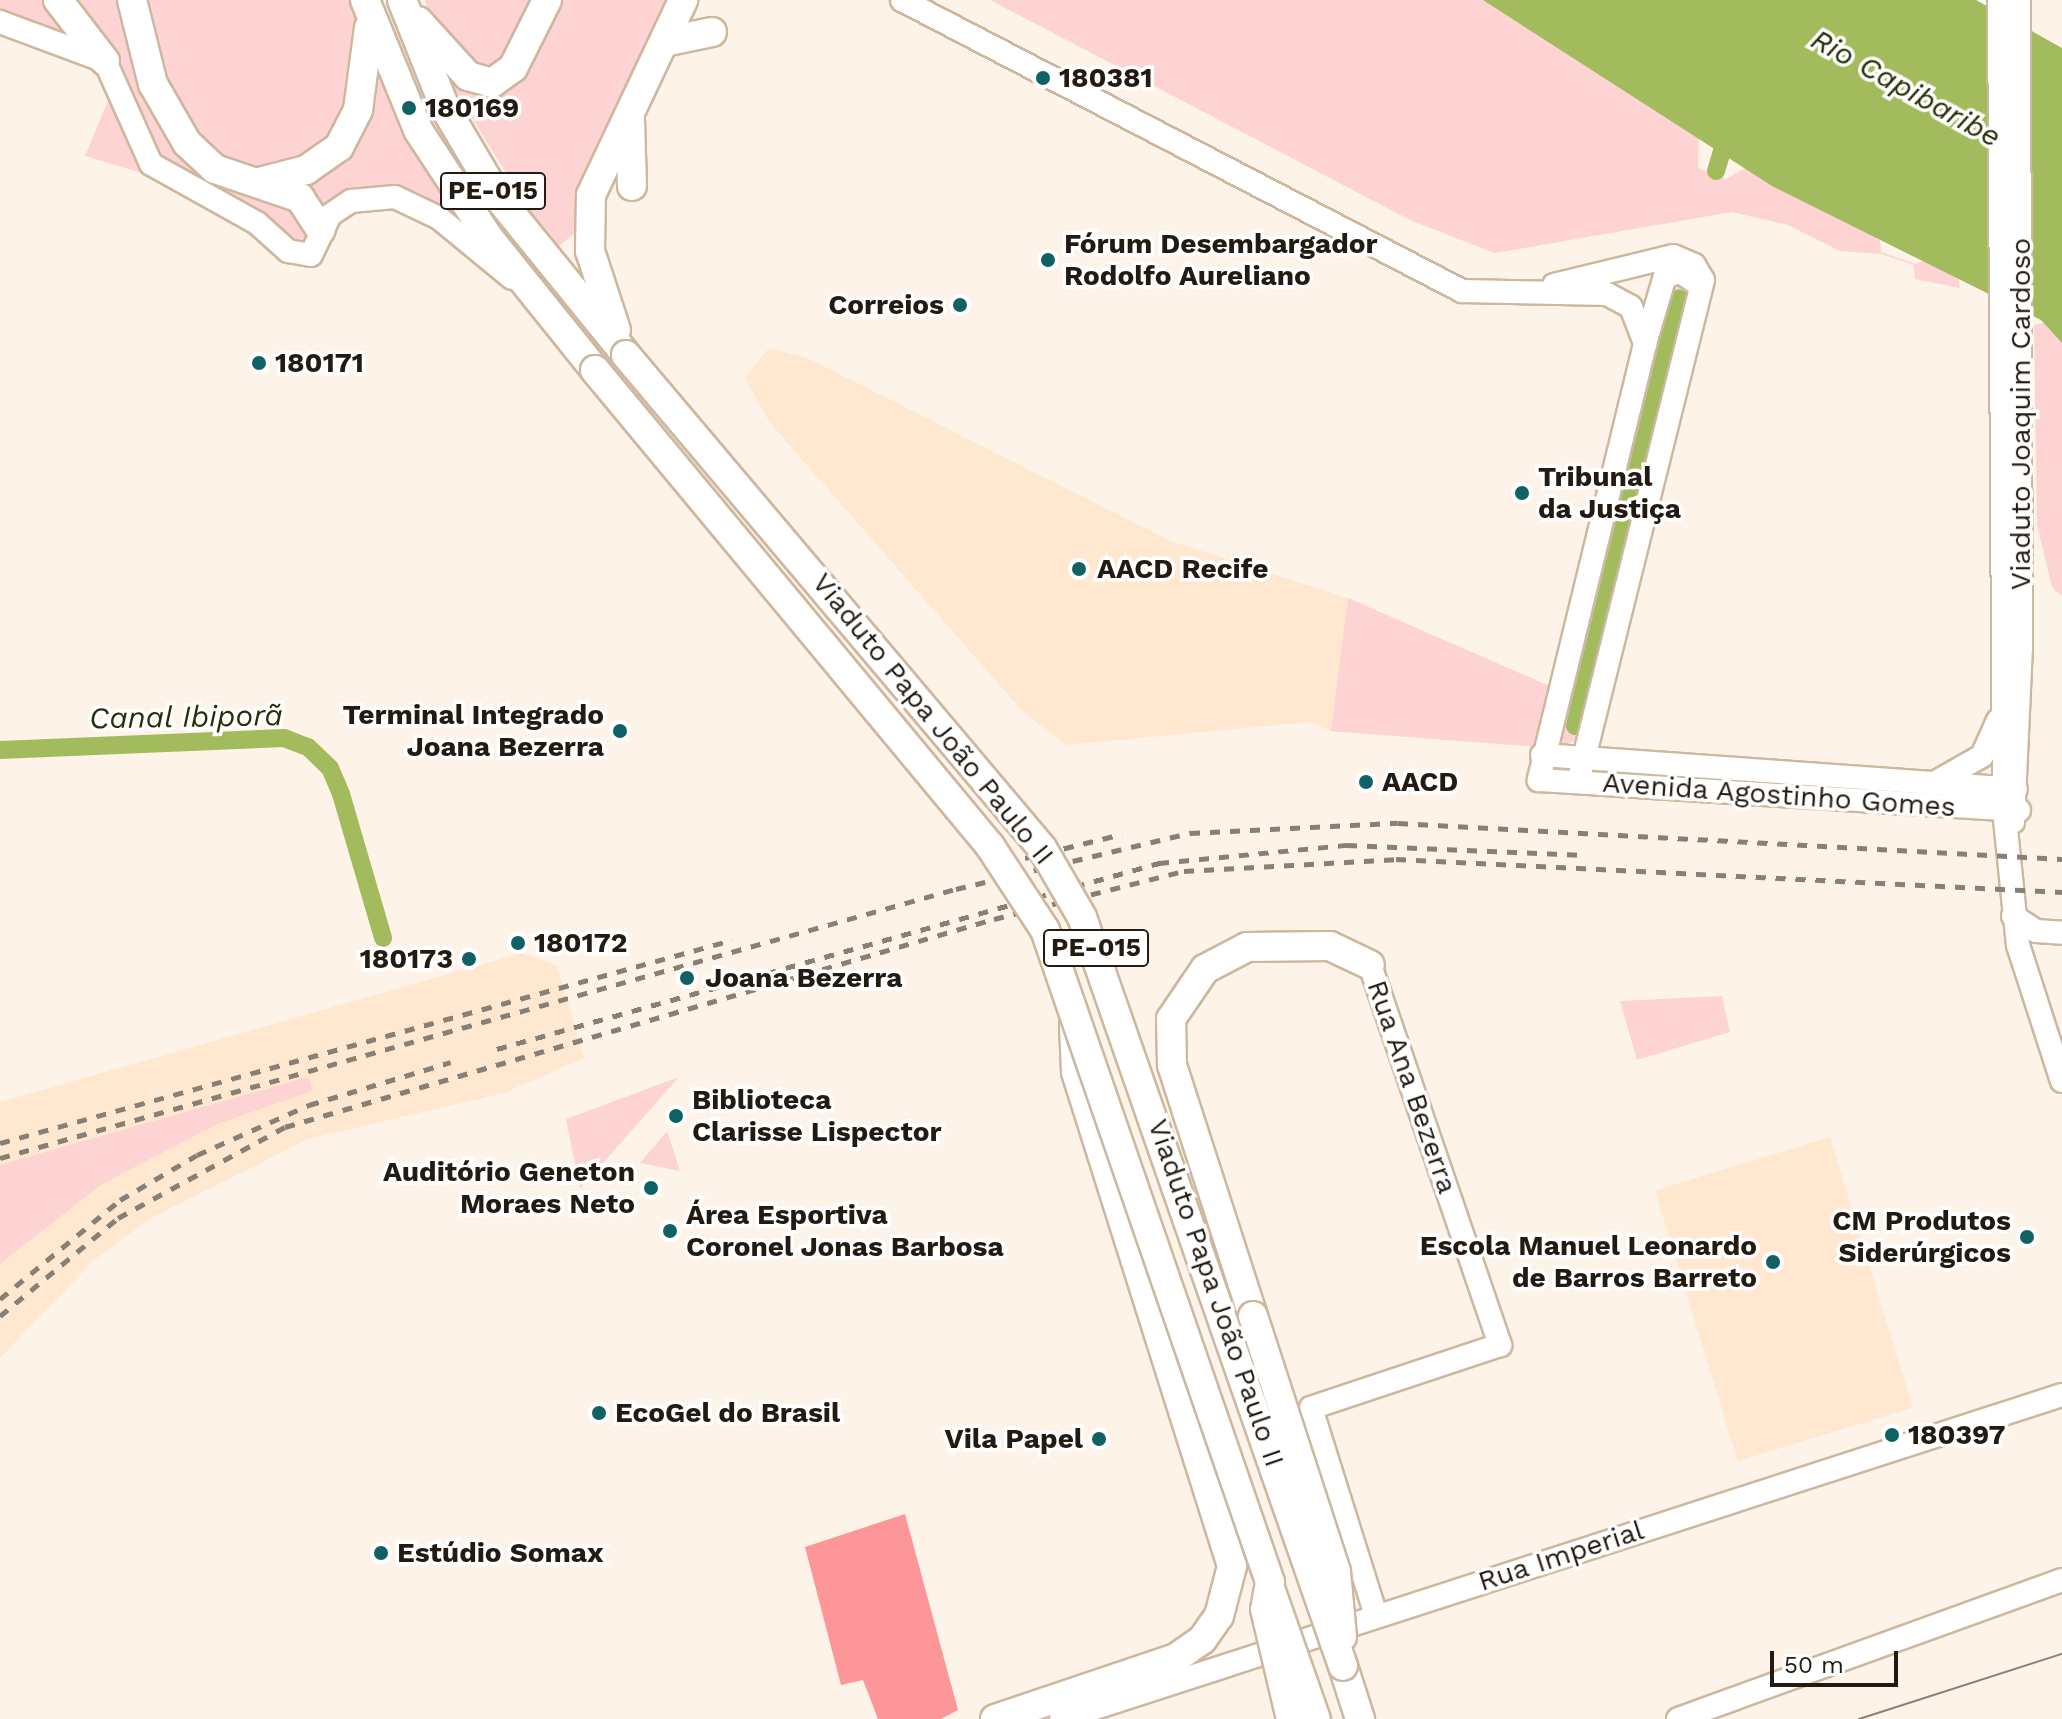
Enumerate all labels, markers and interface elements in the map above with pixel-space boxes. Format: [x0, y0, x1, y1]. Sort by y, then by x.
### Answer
water label: Rio Capibaribe [1805, 21, 2007, 155]
place label: 180381 [1059, 61, 1153, 95]
marker: 180381 [1034, 69, 1052, 87]
place label: 180169 [425, 91, 519, 125]
marker: 180169 [400, 99, 418, 117]
road number: PE-015 [439, 169, 547, 213]
place label: Fórum Desembargador Rodolfo Aureliano [1064, 227, 1378, 293]
street label: Viaduto Joaquim Cardoso [2004, 237, 2038, 591]
marker: Fórum Desembargador Rodolfo Aureliano [1039, 251, 1057, 269]
place label: Correios [828, 288, 944, 322]
marker: Correios [951, 296, 969, 314]
place label: 180171 [275, 346, 364, 380]
marker: 180171 [250, 354, 268, 372]
place label: Tribunal da Justiça [1538, 460, 1682, 526]
marker: Tribunal da Justiça [1513, 484, 1531, 502]
place label: AACD Recife [1097, 552, 1268, 586]
marker: AACD Recife [1068, 558, 1090, 580]
street label: Viaduto Papa João Paulo II [805, 566, 1061, 872]
water label: Canal Ibiporã [88, 697, 284, 737]
place label: Terminal Integrado Joana Bezerra [342, 698, 604, 764]
marker: Terminal Integrado Joana Bezerra [611, 722, 629, 740]
place label: AACD [1382, 765, 1458, 799]
street label: Avenida Agostinho Gomes [1600, 766, 1958, 824]
marker: AACD [1357, 773, 1375, 791]
place label: 180172 [534, 926, 627, 960]
road number: PE-015 [1042, 926, 1150, 970]
marker: 180172 [509, 934, 527, 952]
place label: 180173 [360, 942, 453, 976]
marker: 180173 [460, 950, 478, 968]
place label: Joana Bezerra [705, 961, 903, 995]
marker: Joana Bezerra [676, 967, 698, 989]
street label: Rua Ana Bezerra [1359, 975, 1465, 1199]
place label: Biblioteca Clarisse Lispector [692, 1083, 941, 1149]
marker: Biblioteca Clarisse Lispector [667, 1107, 685, 1125]
street label: Viaduto Papa João Paulo II [1140, 1114, 1292, 1472]
place label: Auditório Geneton Moraes Neto [383, 1155, 635, 1221]
marker: Auditório Geneton Moraes Neto [642, 1179, 660, 1197]
place label: Área Esportiva Coronel Jonas Barbosa [686, 1198, 1005, 1264]
place label: CM Produtos Siderúrgicos [1832, 1204, 2011, 1270]
marker: Área Esportiva Coronel Jonas Barbosa [661, 1222, 679, 1240]
marker: CM Produtos Siderúrgicos [2018, 1228, 2036, 1246]
place label: Escola Manuel Leonardo de Barros Barreto [1419, 1229, 1757, 1295]
marker: Escola Manuel Leonardo de Barros Barreto [1764, 1253, 1782, 1271]
place label: EcoGel do Brasil [615, 1396, 841, 1430]
marker: EcoGel do Brasil [590, 1404, 608, 1422]
place label: 180397 [1908, 1418, 2006, 1452]
place label: Vila Papel [944, 1422, 1083, 1456]
marker: 180397 [1883, 1426, 1901, 1444]
marker: Vila Papel [1090, 1430, 1108, 1448]
street label: Rua Imperial [1474, 1513, 1648, 1599]
place label: Estúdio Somax [397, 1536, 604, 1570]
marker: Estúdio Somax [372, 1544, 390, 1562]
scale bar [1774, 1635, 1902, 1685]
text: 50 m [1784, 1651, 1844, 1679]

